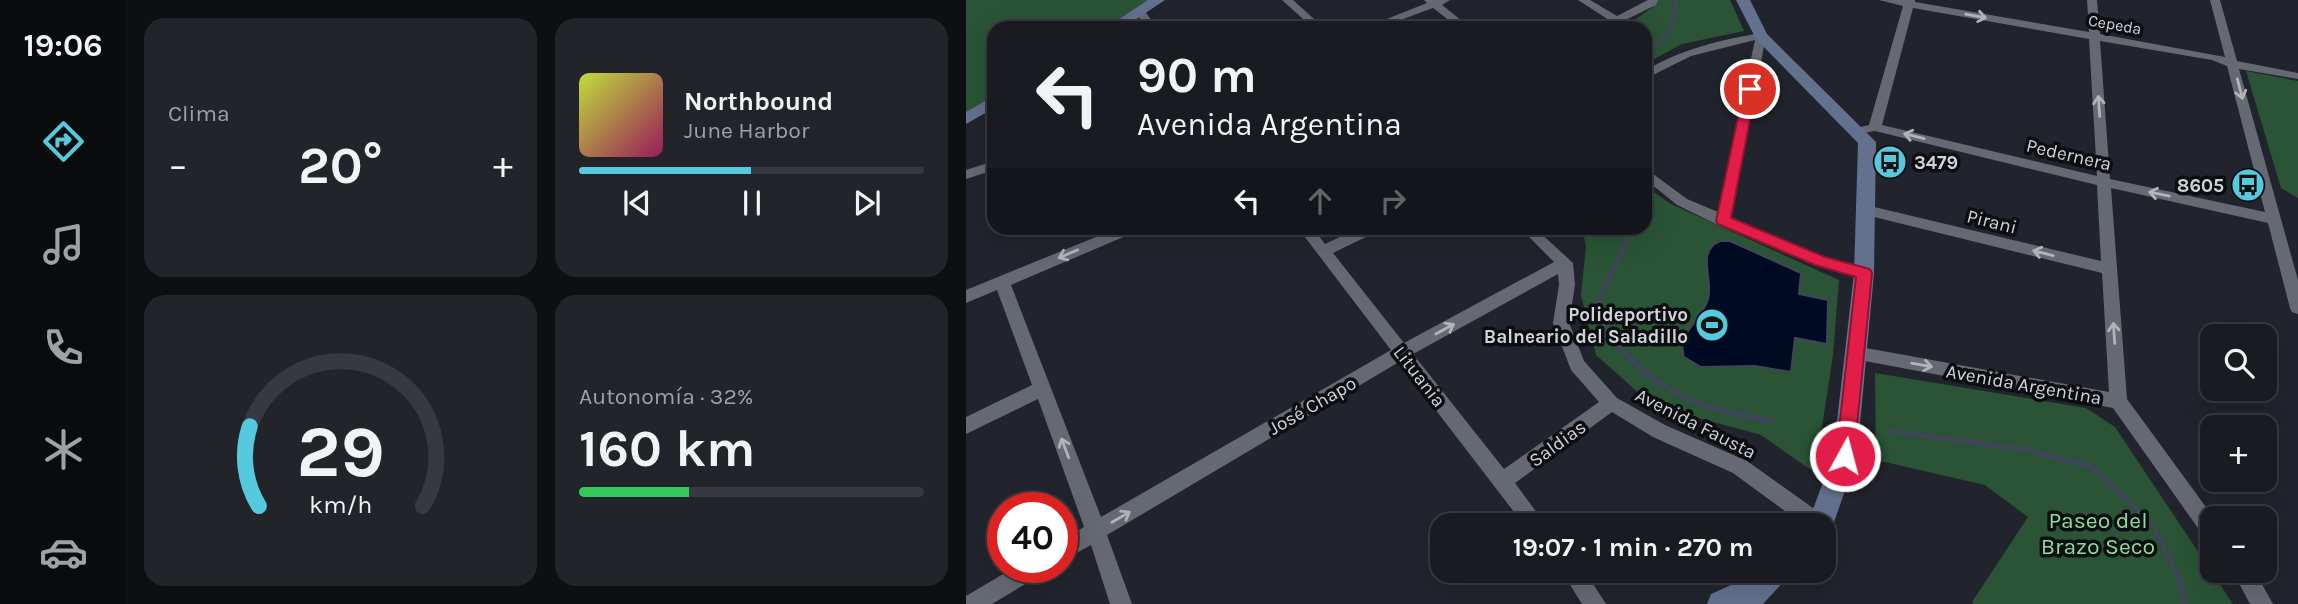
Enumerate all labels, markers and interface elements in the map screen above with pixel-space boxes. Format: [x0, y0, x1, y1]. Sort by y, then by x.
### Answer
one-way arrow [1964, 10, 1987, 23]
street label: Cepeda [2087, 10, 2143, 39]
text: 19:06 [23, 27, 103, 64]
text: 90 m [1137, 47, 1257, 104]
icon: left [1022, 49, 1113, 140]
pin [1720, 59, 1780, 119]
icon: arrive [1731, 70, 1769, 108]
one-way arrow [2234, 77, 2247, 100]
text: Northbound [684, 86, 833, 117]
one-way arrow [2092, 95, 2105, 118]
text: Clima [168, 100, 230, 127]
text: Avenida Argentina [1137, 106, 1402, 143]
icon: directions [39, 117, 88, 166]
text: June Harbor [684, 117, 809, 144]
one-way arrow [1903, 129, 1926, 142]
text: 20° [298, 135, 383, 196]
street label: Pedernera [2024, 135, 2113, 175]
text: − [168, 143, 188, 188]
text: + [493, 143, 513, 188]
bus stop icon: 3479 [1871, 143, 1909, 181]
place label: 3479 [1914, 152, 1958, 174]
bus stop icon: 8605 [2229, 166, 2267, 204]
place label: 8605 [2177, 175, 2224, 197]
icon: left [1228, 182, 1266, 220]
icon: ahead [1301, 182, 1339, 220]
icon: right [1374, 182, 1412, 220]
icon: previous [618, 184, 656, 222]
icon: pause [733, 184, 771, 222]
icon: next [848, 184, 886, 222]
one-way arrow [2148, 187, 2171, 201]
street label: Pirani [1965, 205, 2019, 239]
icon: music [39, 220, 88, 269]
one-way arrow [2032, 246, 2055, 259]
one-way arrow [1057, 248, 1079, 261]
place label: Polideportivo Balneario del Saladillo [1484, 304, 1688, 348]
sports icon: Polideportivo Balneario del Saladillo [1693, 306, 1731, 344]
one-way arrow [1434, 321, 1455, 335]
one-way arrow [2107, 322, 2120, 345]
icon: phone [39, 323, 88, 372]
map controls [2200, 324, 2277, 583]
button: search [2200, 324, 2277, 401]
street label: Lituania [1389, 342, 1450, 411]
one-way arrow [1910, 359, 1933, 372]
street label: Avenida Argentina [1944, 360, 2103, 409]
street label: José Chapo [1265, 372, 1360, 440]
text: Autonomía · 32% [579, 383, 753, 410]
street label: Avenida Fausta [1632, 384, 1759, 464]
text: 29 [296, 410, 385, 495]
button: + [2200, 415, 2277, 492]
street label: Saldias [1525, 416, 1590, 472]
text: 160 km [579, 418, 755, 479]
position arrow [1808, 419, 1882, 493]
icon: climate [39, 425, 88, 474]
one-way arrow [1057, 437, 1070, 459]
text: km/h [309, 490, 372, 519]
speed limit sign: 40 [987, 492, 1078, 583]
button: − [2200, 506, 2277, 583]
park label: Paseo del Brazo Seco [2041, 507, 2155, 560]
one-way arrow [1111, 510, 1131, 524]
icon: car [39, 528, 88, 577]
text: 19:07 · 1 min · 270 m [1513, 532, 1753, 563]

